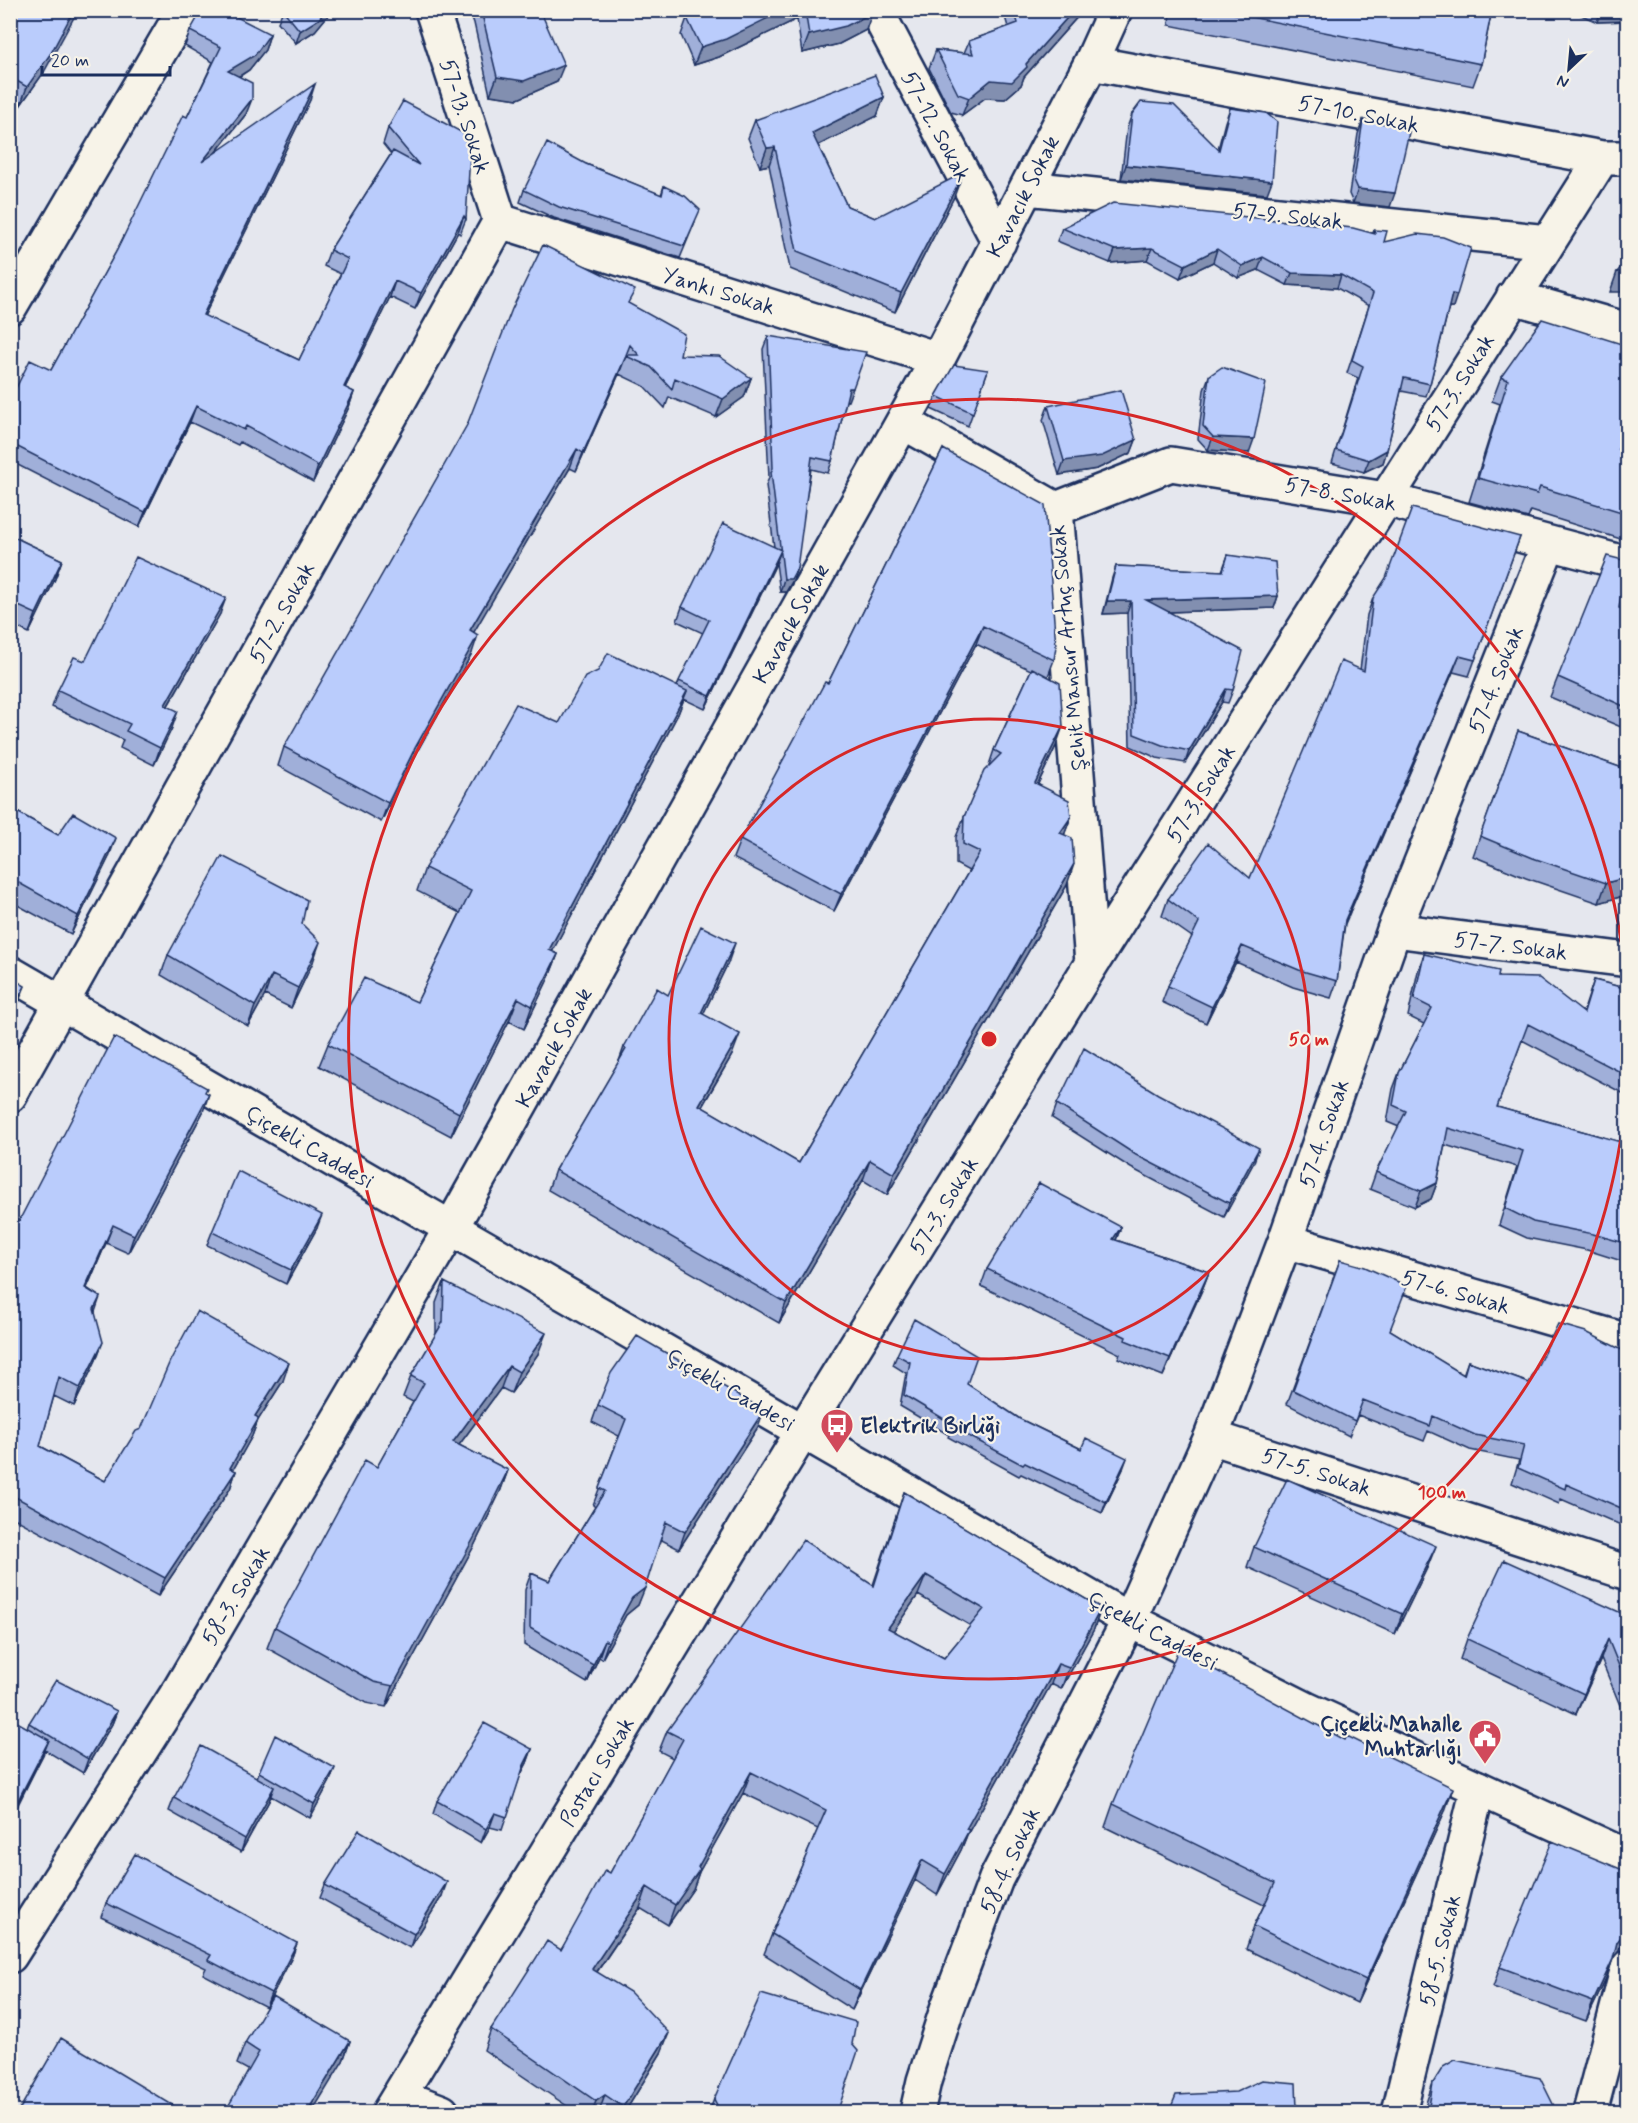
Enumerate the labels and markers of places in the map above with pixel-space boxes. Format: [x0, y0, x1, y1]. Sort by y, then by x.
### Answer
centre of rings [979, 1029, 999, 1049]
bus stop icon: Elektrik Birliği [819, 1407, 855, 1454]
place label: Elektrik Birliği [860, 1413, 1000, 1442]
place label: Çiçekli Mahalle Muhtarlığı [1320, 1711, 1463, 1765]
public building icon: Çiçekli Mahalle Muhtarlığı [1467, 1718, 1503, 1765]

